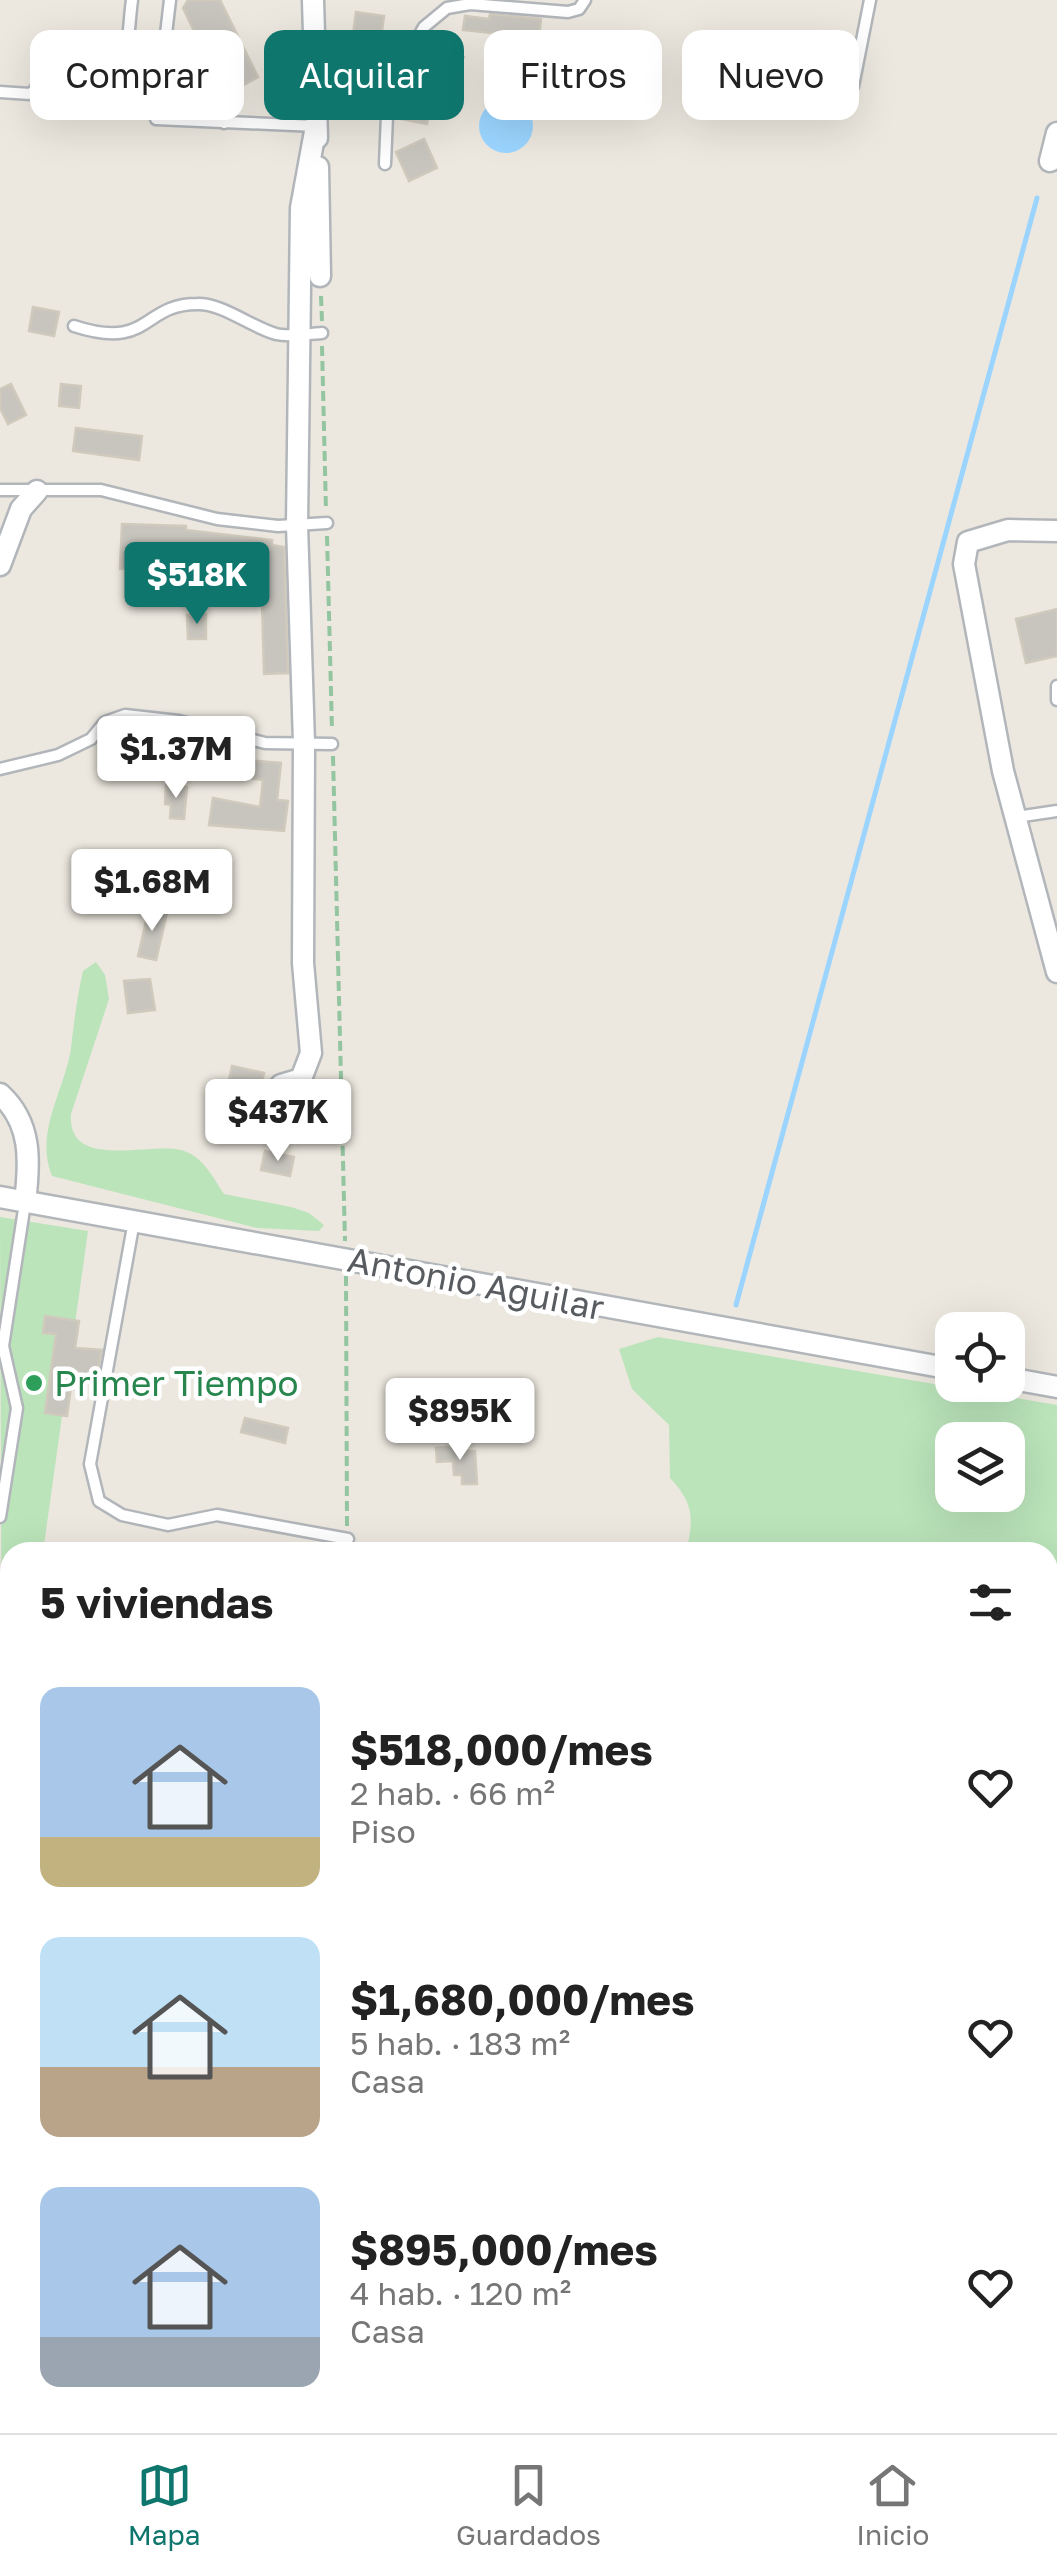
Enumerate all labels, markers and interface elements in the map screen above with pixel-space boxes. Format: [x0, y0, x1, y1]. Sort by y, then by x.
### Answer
chip: Comprar [30, 30, 244, 120]
chip: Alquilar [264, 30, 464, 120]
chip: Filtros [484, 30, 662, 120]
chip: Nuevo [682, 30, 859, 120]
pin: $518K [127, 542, 267, 627]
text: $518K [146, 555, 248, 593]
pin: $1.37M [95, 716, 257, 801]
text: $1.37M [119, 729, 233, 767]
pin: $1.68M [71, 849, 233, 934]
text: $1.68M [93, 862, 211, 900]
pin: $437K [208, 1079, 348, 1164]
text: $437K [227, 1092, 329, 1130]
street label: Antonio Aguilar [344, 1238, 608, 1328]
map controls [935, 1312, 1025, 1512]
button: locate [935, 1312, 1025, 1402]
place label: Primer Tiempo [54, 1362, 299, 1404]
marker: Primer Tiempo [23, 1372, 45, 1394]
pin: $895K [390, 1378, 530, 1463]
text: $895K [408, 1391, 512, 1429]
button: layers [935, 1422, 1025, 1512]
icon: filters [963, 1575, 1018, 1630]
text: 5 viviendas [40, 1577, 273, 1627]
text: $518,000/mes [350, 1724, 653, 1774]
icon: home [120, 1727, 240, 1847]
icon: heart [963, 1760, 1018, 1815]
text: 2 hab. · 66 m² [350, 1774, 555, 1812]
text: Piso [350, 1812, 416, 1850]
text: $1,680,000/mes [350, 1974, 695, 2024]
icon: home [120, 1977, 240, 2097]
icon: heart [963, 2010, 1018, 2065]
text: 5 hab. · 183 m² [350, 2024, 570, 2062]
text: Casa [350, 2062, 425, 2100]
text: $895,000/mes [350, 2224, 658, 2274]
icon: home [120, 2227, 240, 2347]
icon: heart [963, 2260, 1018, 2315]
text: 4 hab. · 120 m² [350, 2274, 571, 2312]
text: Casa [350, 2312, 425, 2350]
tab: Mapa [128, 2458, 201, 2551]
tab: Guardados [456, 2458, 601, 2551]
tab: Inicio [856, 2458, 929, 2551]

